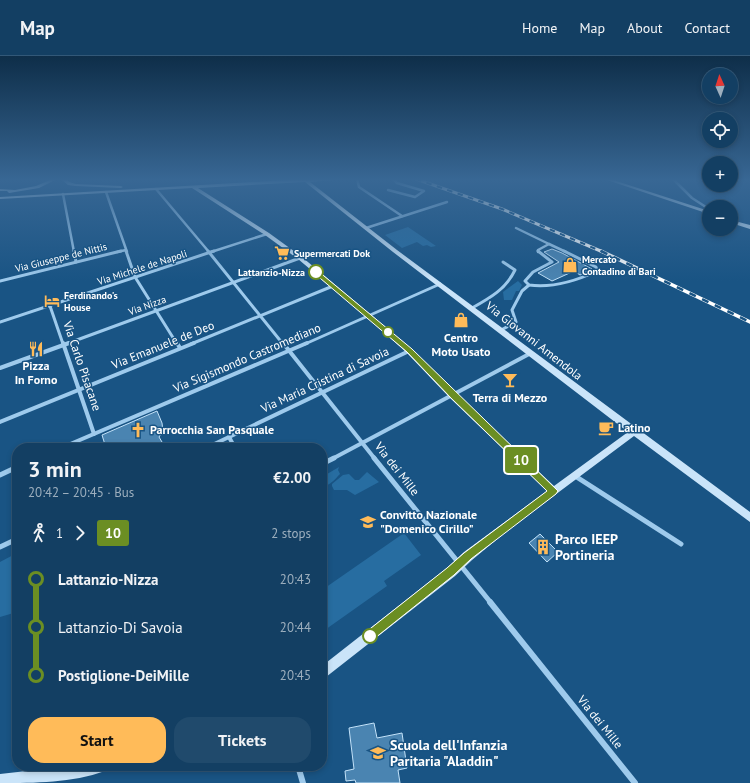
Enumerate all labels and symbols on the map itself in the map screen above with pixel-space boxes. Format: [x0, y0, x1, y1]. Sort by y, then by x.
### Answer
north arrow [702, 68, 738, 104]
street label: Via Giuseppe de Nittis [13, 240, 108, 275]
supermarket icon: Supermercati Dok [273, 244, 291, 262]
street label: Via Michele de Napoli [95, 247, 189, 288]
place label: Supermercati Dok [294, 247, 370, 260]
place label: Mercato Contadino di Bari [582, 253, 656, 278]
shop icon: Mercato Contadino di Bari [561, 256, 579, 274]
marker: Lattanzio-Nizza [308, 264, 324, 280]
place label: Lattanzio-Nizza [238, 266, 305, 279]
place label: Ferdinando's House [64, 289, 118, 314]
hotel icon: Ferdinando's House [43, 292, 61, 310]
street label: Via Nizza [126, 293, 168, 319]
street label: Via Giovanni Amendola [482, 298, 586, 383]
shop icon: Centro Moto Usato [452, 311, 470, 329]
street label: Via Emanuele de Deo [108, 317, 216, 372]
street label: Via Carlo Pisacane [60, 318, 105, 413]
street label: Via Sigismondo Castromediano [170, 320, 323, 396]
unlabelled marker [382, 326, 394, 338]
place label: Centro Moto Usato [432, 330, 491, 359]
restaurant icon: Pizza In Forno [27, 340, 45, 358]
street label: Via Maria Cristina di Savoia [257, 343, 391, 416]
place label: Pizza In Forno [15, 358, 58, 387]
bar icon: Terra di Mezzo [501, 371, 519, 389]
place label: Terra di Mezzo [473, 390, 548, 405]
cafe icon: Latino [597, 419, 615, 437]
place label: Latino [618, 420, 651, 435]
church icon: Parrocchia San Pasquale [129, 421, 147, 439]
place label: Parrocchia San Pasquale [150, 422, 274, 437]
street label: Via dei Mille [371, 438, 423, 499]
line badge: 10 [503, 447, 539, 473]
place label: Convitto Nazionale "Domenico Cirillo" [380, 507, 477, 536]
school or university icon: Convitto Nazionale "Domenico Cirillo" [359, 513, 377, 531]
place label: Parco IEEP Portineria [555, 530, 618, 564]
building icon: Parco IEEP Portineria [534, 538, 552, 556]
unlabelled marker [362, 628, 378, 644]
street label: Via dei Mille [574, 691, 626, 751]
place label: Scuola dell'Infanzia Paritaria "Aladdin" [390, 736, 507, 770]
school or university icon: Scuola dell'Infanzia Paritaria "Aladdin" [369, 744, 387, 762]

